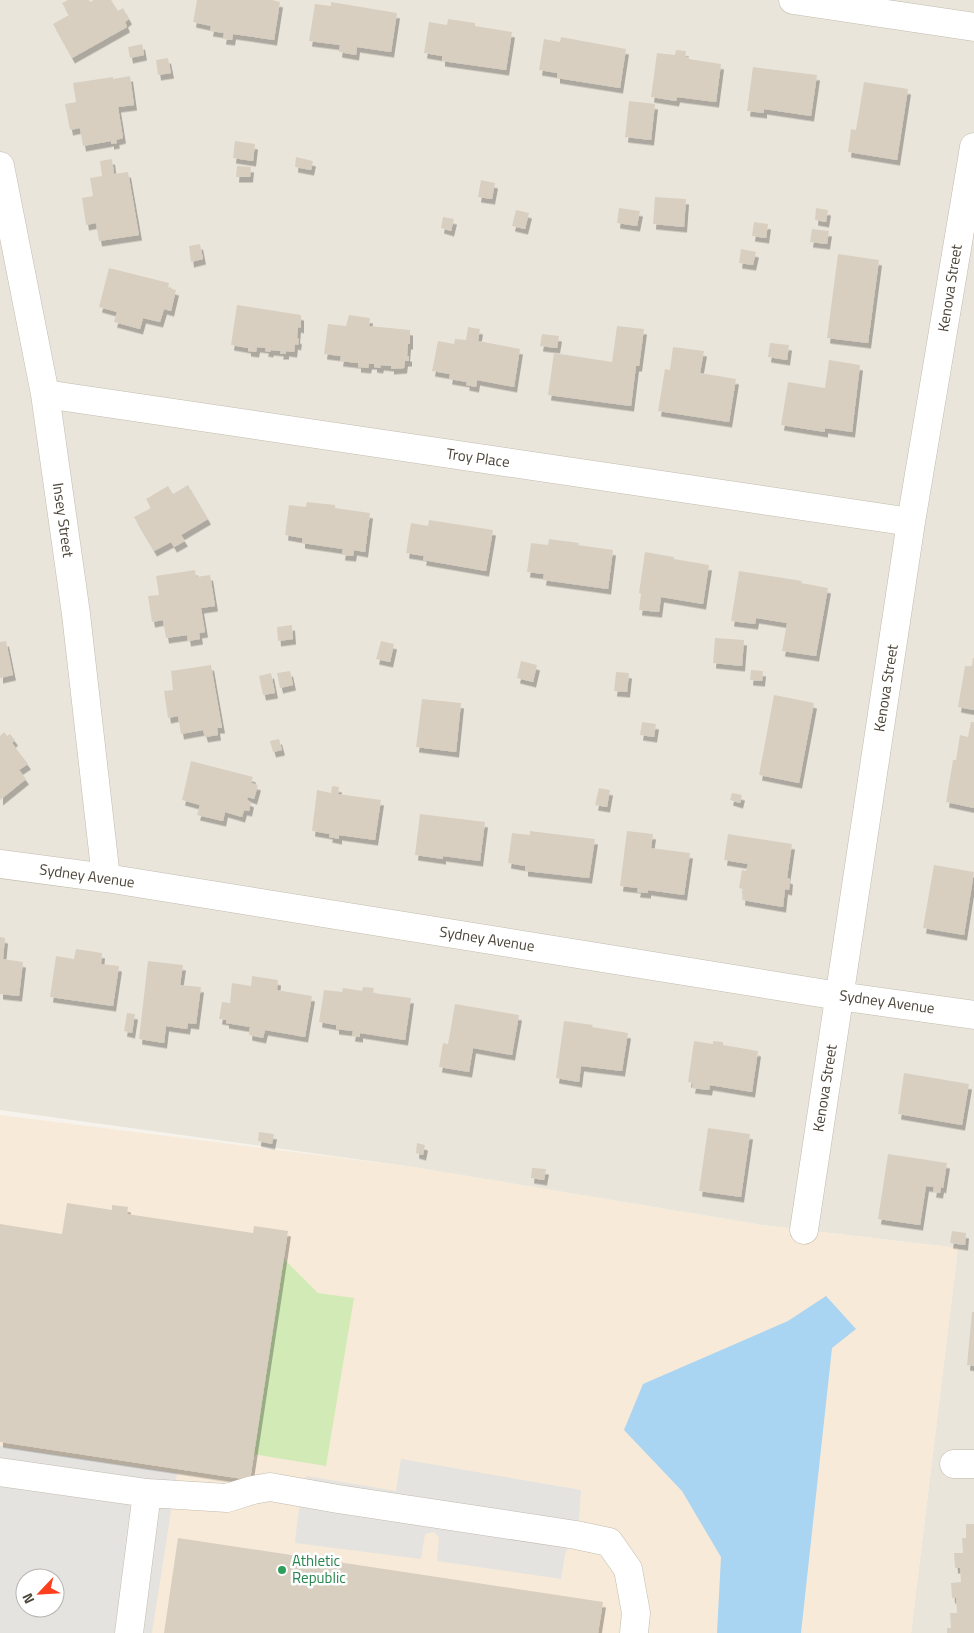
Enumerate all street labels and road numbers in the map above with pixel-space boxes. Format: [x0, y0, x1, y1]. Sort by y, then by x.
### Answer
street label: Kenova Street [931, 242, 968, 333]
street label: Troy Place [445, 442, 511, 473]
street label: Insey Street [47, 481, 80, 560]
street label: Kenova Street [867, 642, 904, 733]
street label: Sydney Avenue [38, 857, 136, 894]
street label: Sydney Avenue [438, 920, 536, 957]
street label: Sydney Avenue [838, 983, 936, 1020]
street label: Kenova Street [806, 1042, 843, 1133]

